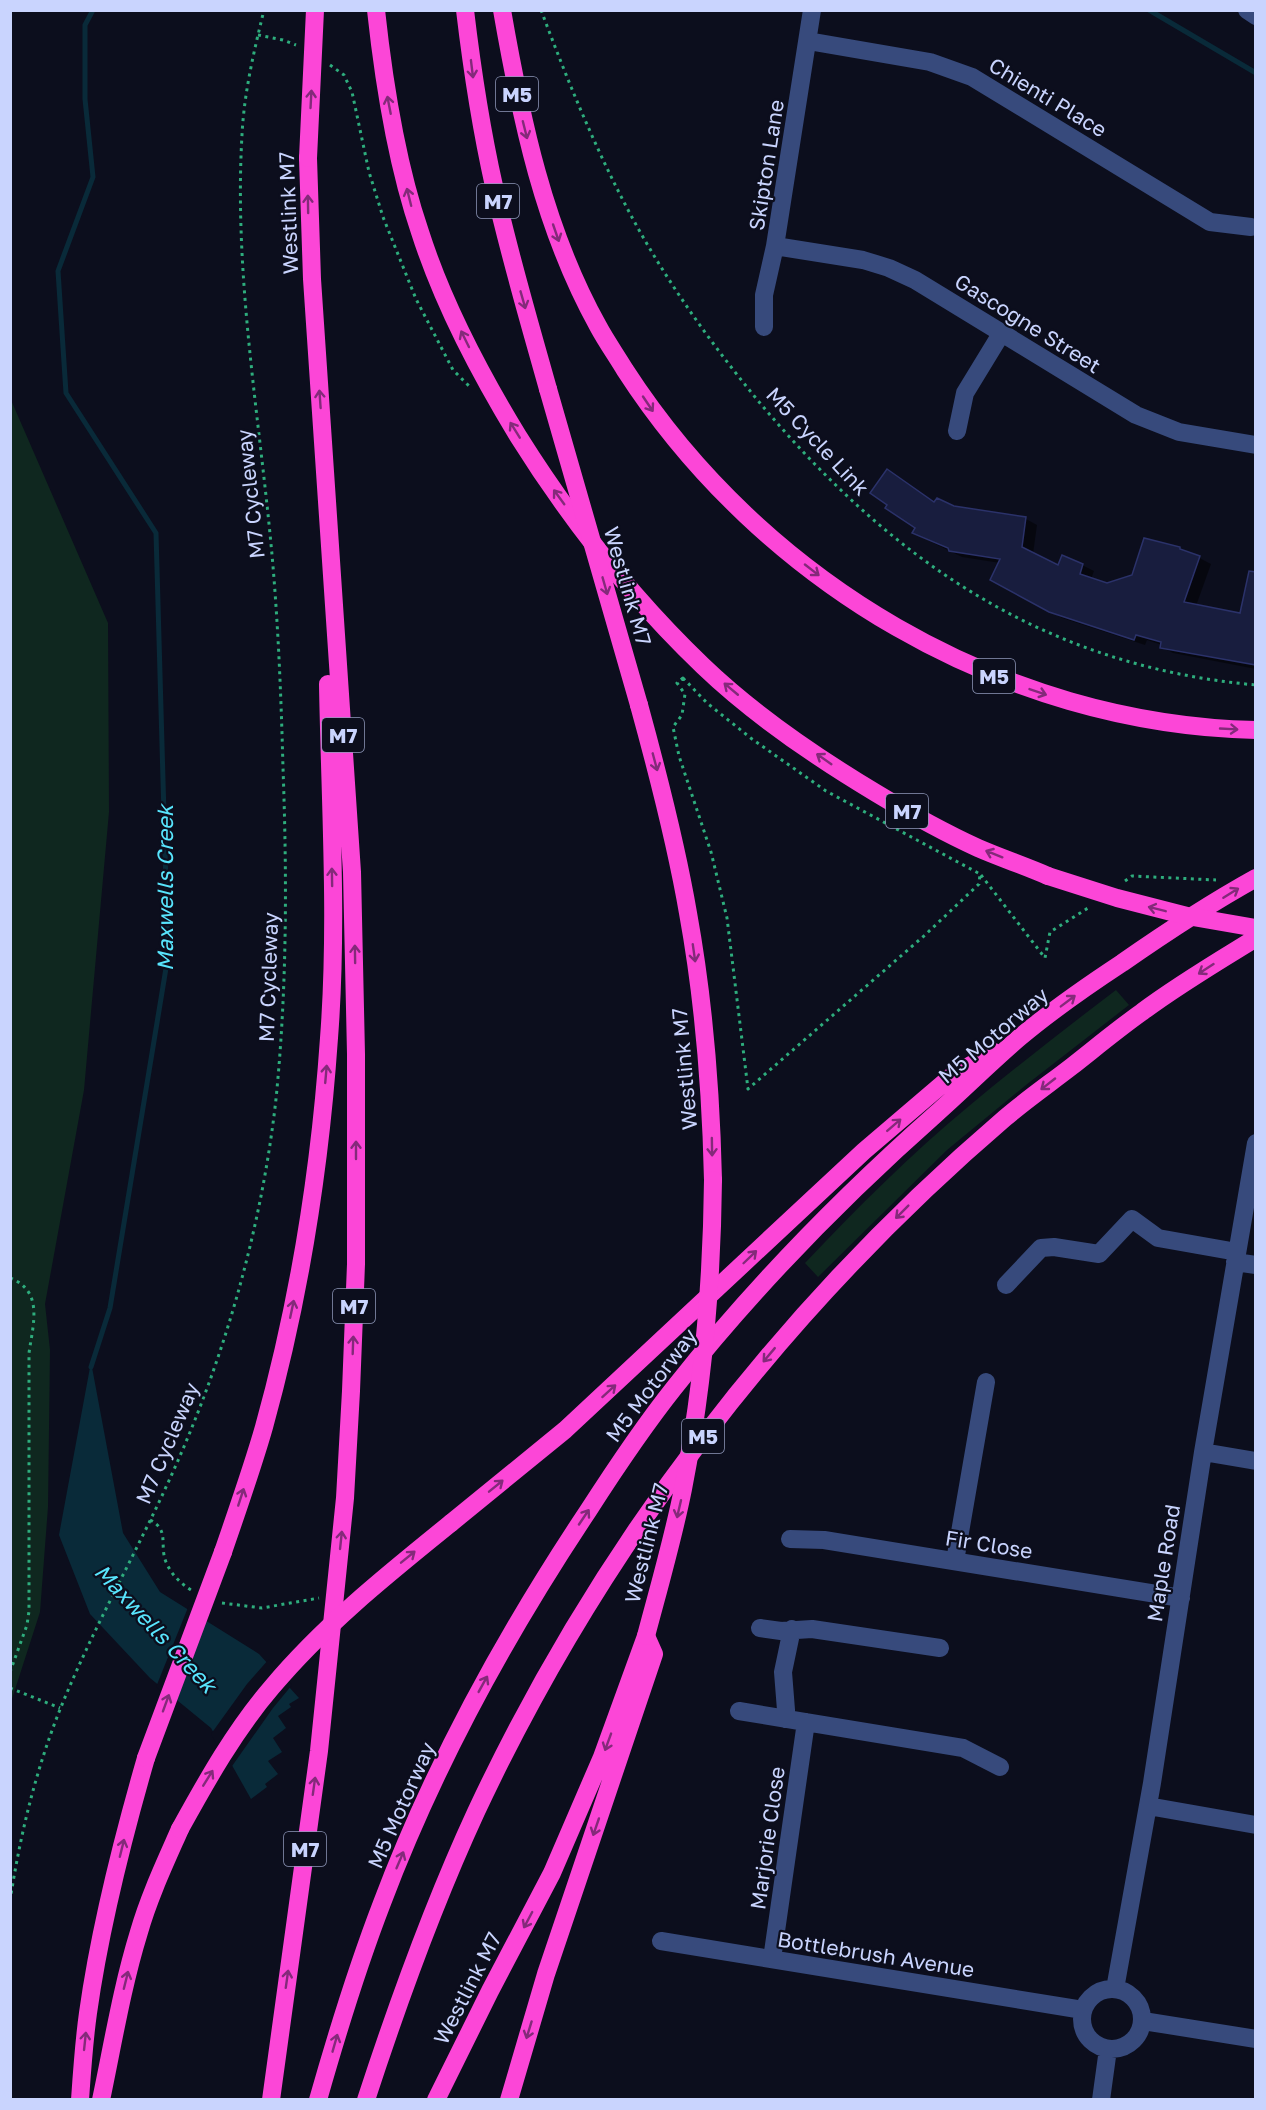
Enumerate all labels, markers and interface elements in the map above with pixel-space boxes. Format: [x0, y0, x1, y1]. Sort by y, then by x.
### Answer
street label: Chienti Place [984, 52, 1112, 142]
one-way arrow [467, 58, 478, 78]
road number: M5 [496, 77, 538, 111]
one-way arrow [305, 90, 316, 110]
one-way arrow [383, 96, 394, 115]
street label: Skipton Lane [743, 98, 789, 232]
one-way arrow [520, 120, 532, 139]
street label: Westlink M7 [273, 151, 303, 275]
road number: M7 [477, 184, 519, 218]
one-way arrow [403, 187, 415, 206]
one-way arrow [302, 195, 314, 215]
one-way arrow [551, 223, 562, 241]
street label: Gascogne Street [950, 268, 1106, 378]
one-way arrow [518, 290, 529, 309]
one-way arrow [458, 330, 470, 348]
street label: M5 Cycle Link [761, 381, 875, 501]
one-way arrow [314, 390, 325, 410]
one-way arrow [642, 395, 654, 411]
one-way arrow [508, 422, 521, 439]
street label: M7 Cycleway [230, 428, 270, 560]
one-way arrow [553, 490, 565, 506]
street label: Westlink M7 [599, 523, 657, 649]
one-way arrow [804, 564, 820, 577]
one-way arrow [600, 576, 611, 595]
road number: M5 [973, 659, 1015, 693]
one-way arrow [724, 682, 739, 696]
one-way arrow [1028, 688, 1047, 699]
road number: M7 [322, 718, 364, 752]
one-way arrow [1218, 724, 1238, 735]
one-way arrow [649, 752, 661, 771]
one-way arrow [816, 753, 833, 765]
road number: M7 [886, 794, 928, 828]
water label: Maxwells Creek [151, 802, 178, 971]
one-way arrow [985, 848, 1004, 859]
one-way arrow [326, 868, 338, 888]
one-way arrow [1222, 887, 1239, 899]
one-way arrow [1148, 902, 1167, 914]
street label: M7 Cycleway [253, 911, 283, 1042]
one-way arrow [689, 942, 700, 962]
one-way arrow [349, 944, 361, 964]
one-way arrow [1198, 963, 1215, 975]
street label: M5 Motorway [933, 981, 1053, 1089]
one-way arrow [1060, 994, 1076, 1007]
street label: Westlink M7 [666, 1007, 702, 1131]
one-way arrow [321, 1065, 332, 1085]
one-way arrow [1041, 1078, 1057, 1090]
one-way arrow [886, 1118, 901, 1132]
one-way arrow [706, 1136, 718, 1156]
one-way arrow [350, 1141, 362, 1161]
one-way arrow [894, 1205, 909, 1220]
one-way arrow [743, 1250, 758, 1264]
road number: M7 [333, 1289, 375, 1323]
one-way arrow [287, 1299, 298, 1319]
street label: M5 Motorway [600, 1323, 702, 1447]
one-way arrow [347, 1336, 359, 1356]
one-way arrow [762, 1347, 776, 1362]
street label: M7 Cycleway [130, 1378, 204, 1508]
one-way arrow [601, 1384, 616, 1398]
road number: M5 [682, 1419, 724, 1453]
one-way arrow [488, 1479, 503, 1493]
street label: Westlink M7 [619, 1480, 673, 1606]
one-way arrow [237, 1488, 248, 1507]
one-way arrow [672, 1499, 684, 1518]
street label: Maple Road [1141, 1503, 1185, 1623]
one-way arrow [578, 1509, 590, 1525]
street label: Fir Close [943, 1524, 1035, 1564]
one-way arrow [336, 1531, 347, 1550]
one-way arrow [400, 1551, 416, 1564]
water label: Maxwells Creek [89, 1558, 224, 1700]
one-way arrow [478, 1676, 490, 1693]
one-way arrow [162, 1694, 173, 1713]
one-way arrow [601, 1732, 612, 1751]
street label: M5 Motorway [362, 1738, 441, 1872]
street label: Marjorie Close [744, 1765, 790, 1911]
one-way arrow [203, 1770, 215, 1787]
one-way arrow [309, 1777, 320, 1796]
one-way arrow [589, 1817, 600, 1836]
road number: M7 [284, 1832, 326, 1866]
one-way arrow [116, 1838, 128, 1857]
one-way arrow [395, 1851, 406, 1869]
one-way arrow [521, 1910, 533, 1928]
street label: Bottlebrush Avenue [776, 1926, 976, 1982]
street label: Westlink M7 [428, 1927, 506, 2049]
one-way arrow [282, 1970, 293, 1990]
one-way arrow [120, 1971, 132, 1990]
one-way arrow [523, 2020, 534, 2039]
one-way arrow [80, 2032, 91, 2052]
one-way arrow [329, 2034, 341, 2053]

